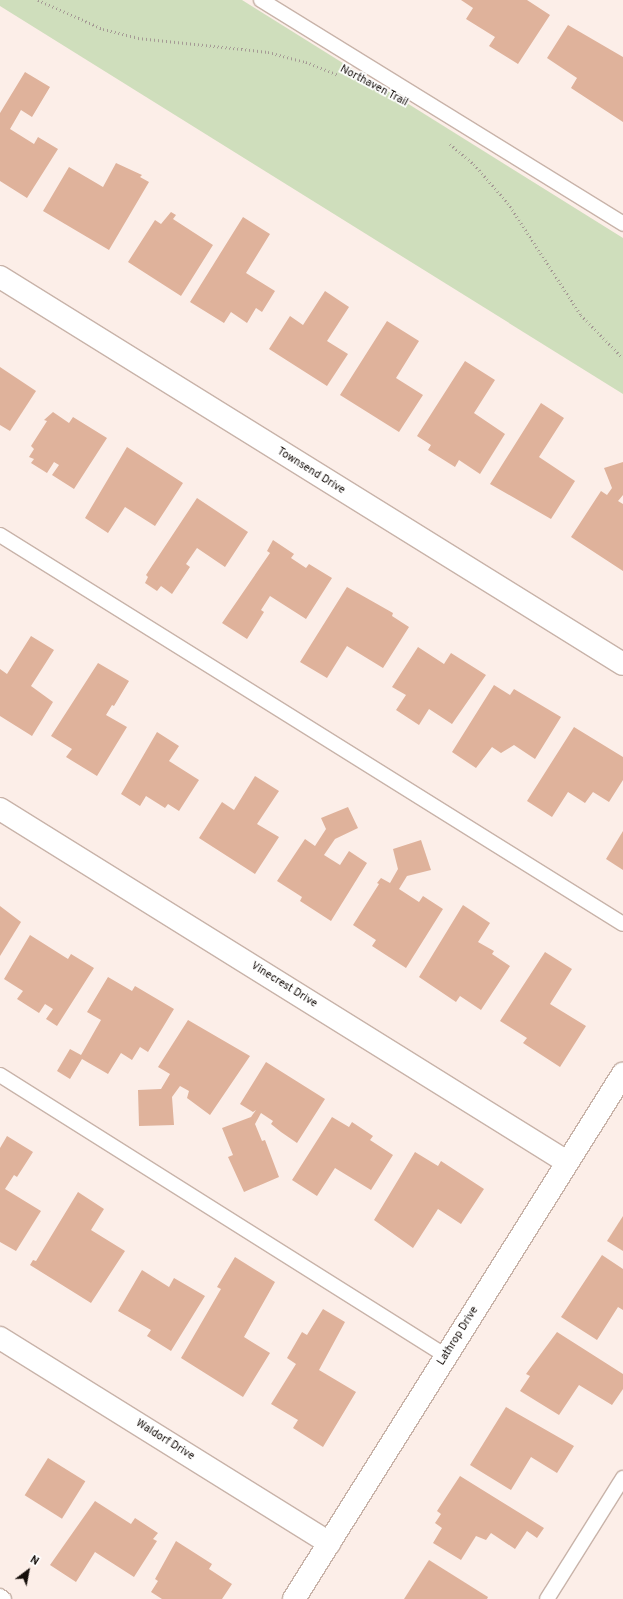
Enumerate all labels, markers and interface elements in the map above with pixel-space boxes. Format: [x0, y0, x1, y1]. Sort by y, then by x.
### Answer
street label: Northaven Trail [338, 62, 410, 110]
street label: Townsend Drive [275, 445, 347, 497]
street label: Vinecrest Drive [248, 959, 320, 1011]
street label: Lathrop Drive [435, 1304, 481, 1368]
street label: Waldorf Drive [133, 1417, 197, 1463]
north arrow [8, 1551, 48, 1591]
text: N [27, 1553, 41, 1569]

